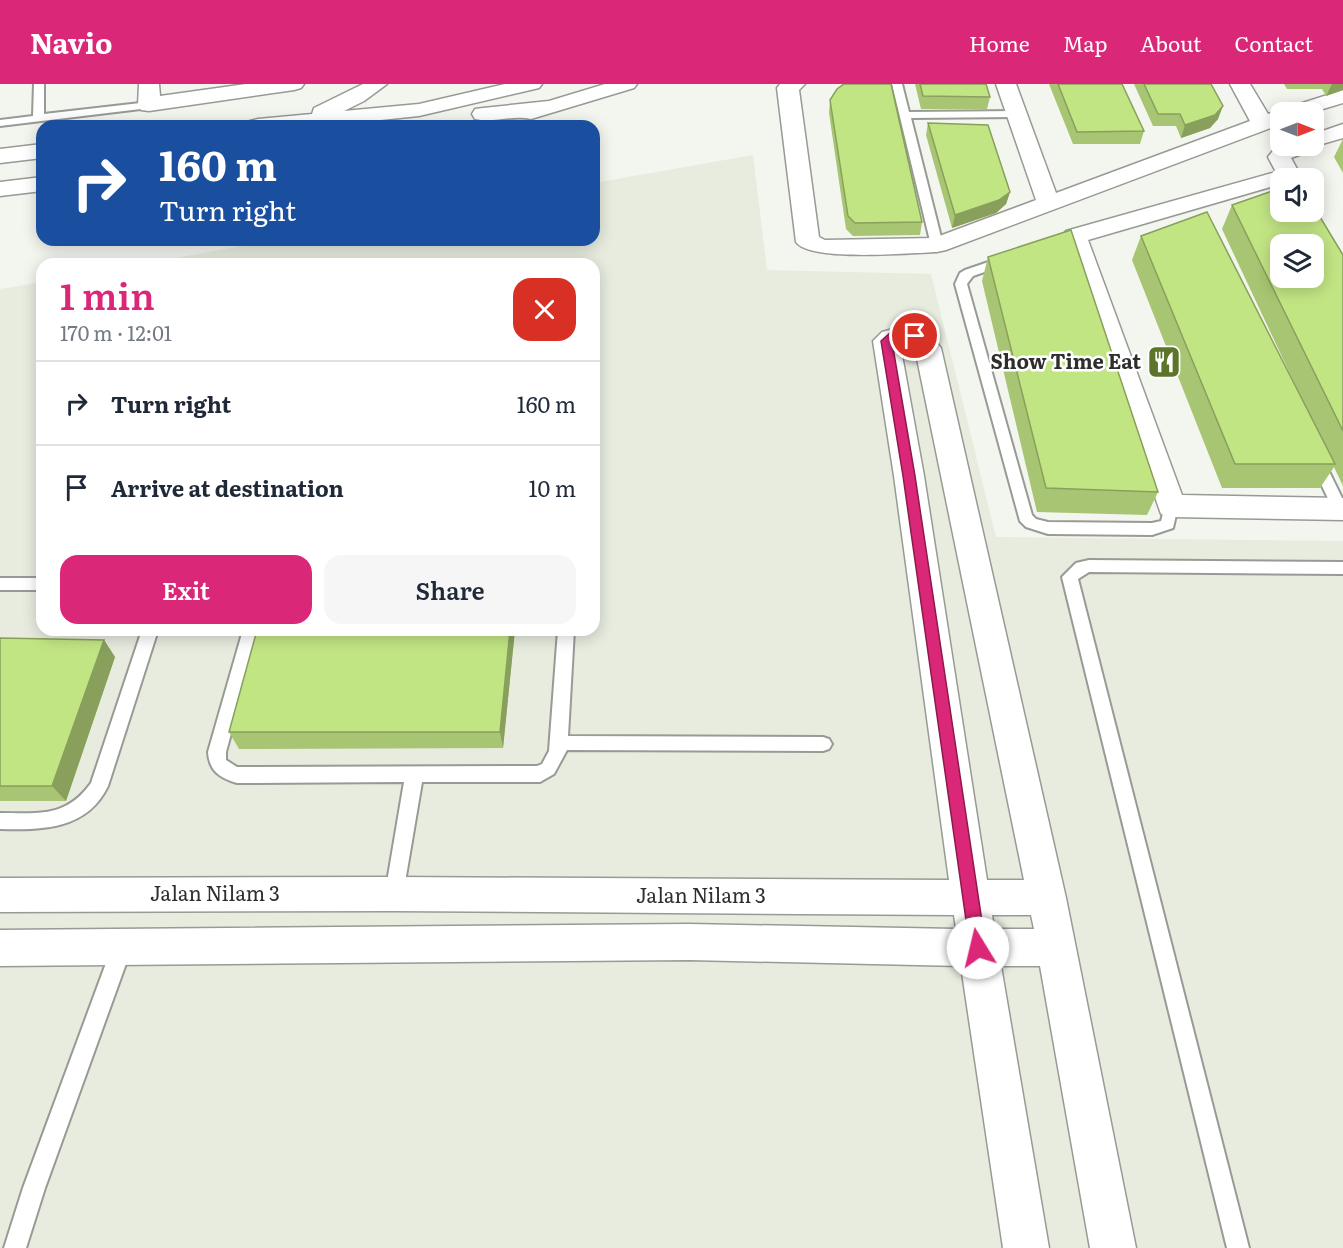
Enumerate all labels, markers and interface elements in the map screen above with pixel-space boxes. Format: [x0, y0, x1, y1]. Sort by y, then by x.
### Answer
text: Navio [30, 21, 112, 63]
text: Home [969, 27, 1030, 58]
text: Map [1063, 27, 1107, 58]
text: About [1140, 27, 1202, 58]
text: Contact [1235, 27, 1313, 58]
north arrow [1270, 102, 1324, 156]
map controls [1270, 102, 1324, 288]
text: 160 m [159, 132, 277, 194]
icon: right [60, 144, 138, 222]
button: sound [1270, 168, 1324, 222]
text: Turn right [159, 189, 296, 229]
button: layers [1270, 234, 1324, 288]
text: 1 min [60, 268, 155, 321]
button: close [513, 278, 576, 341]
pin [889, 310, 940, 361]
text: 170 m · 12:01 [60, 317, 172, 347]
icon: arrive [898, 319, 931, 352]
restaurant icon: Show Time Eat [1146, 344, 1182, 380]
place label: Show Time Eat [990, 345, 1141, 375]
icon: right [60, 387, 93, 420]
text: Turn right [111, 387, 231, 420]
text: 160 m [517, 387, 576, 420]
icon: arrive [60, 471, 93, 504]
text: Arrive at destination [111, 471, 344, 504]
text: 10 m [529, 471, 576, 504]
button: Exit [60, 555, 312, 624]
button: Share [324, 555, 576, 624]
street label: Jalan Nilam 3 [150, 877, 280, 907]
street label: Jalan Nilam 3 [636, 879, 766, 909]
position arrow [946, 916, 1010, 980]

